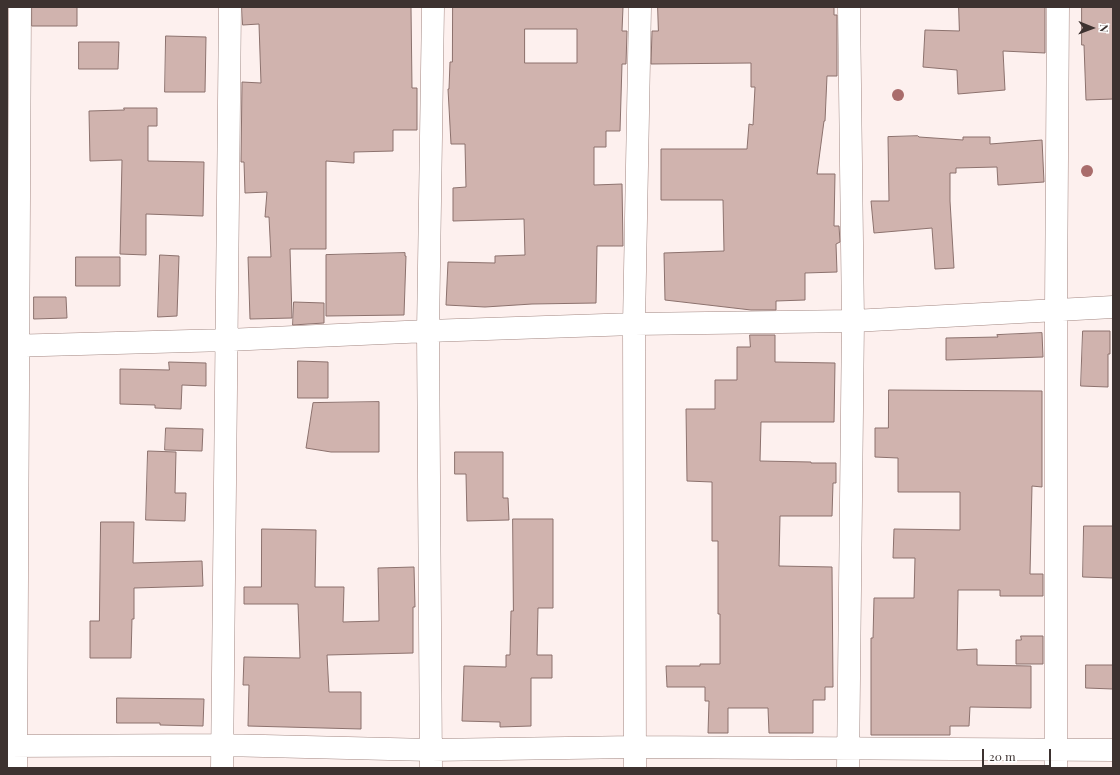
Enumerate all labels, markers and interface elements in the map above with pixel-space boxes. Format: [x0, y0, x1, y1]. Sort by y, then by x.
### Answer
north arrow [1072, 8, 1112, 48]
text: N [1097, 24, 1112, 32]
scale bar [984, 741, 1053, 767]
text: 20 m [989, 748, 1016, 764]

